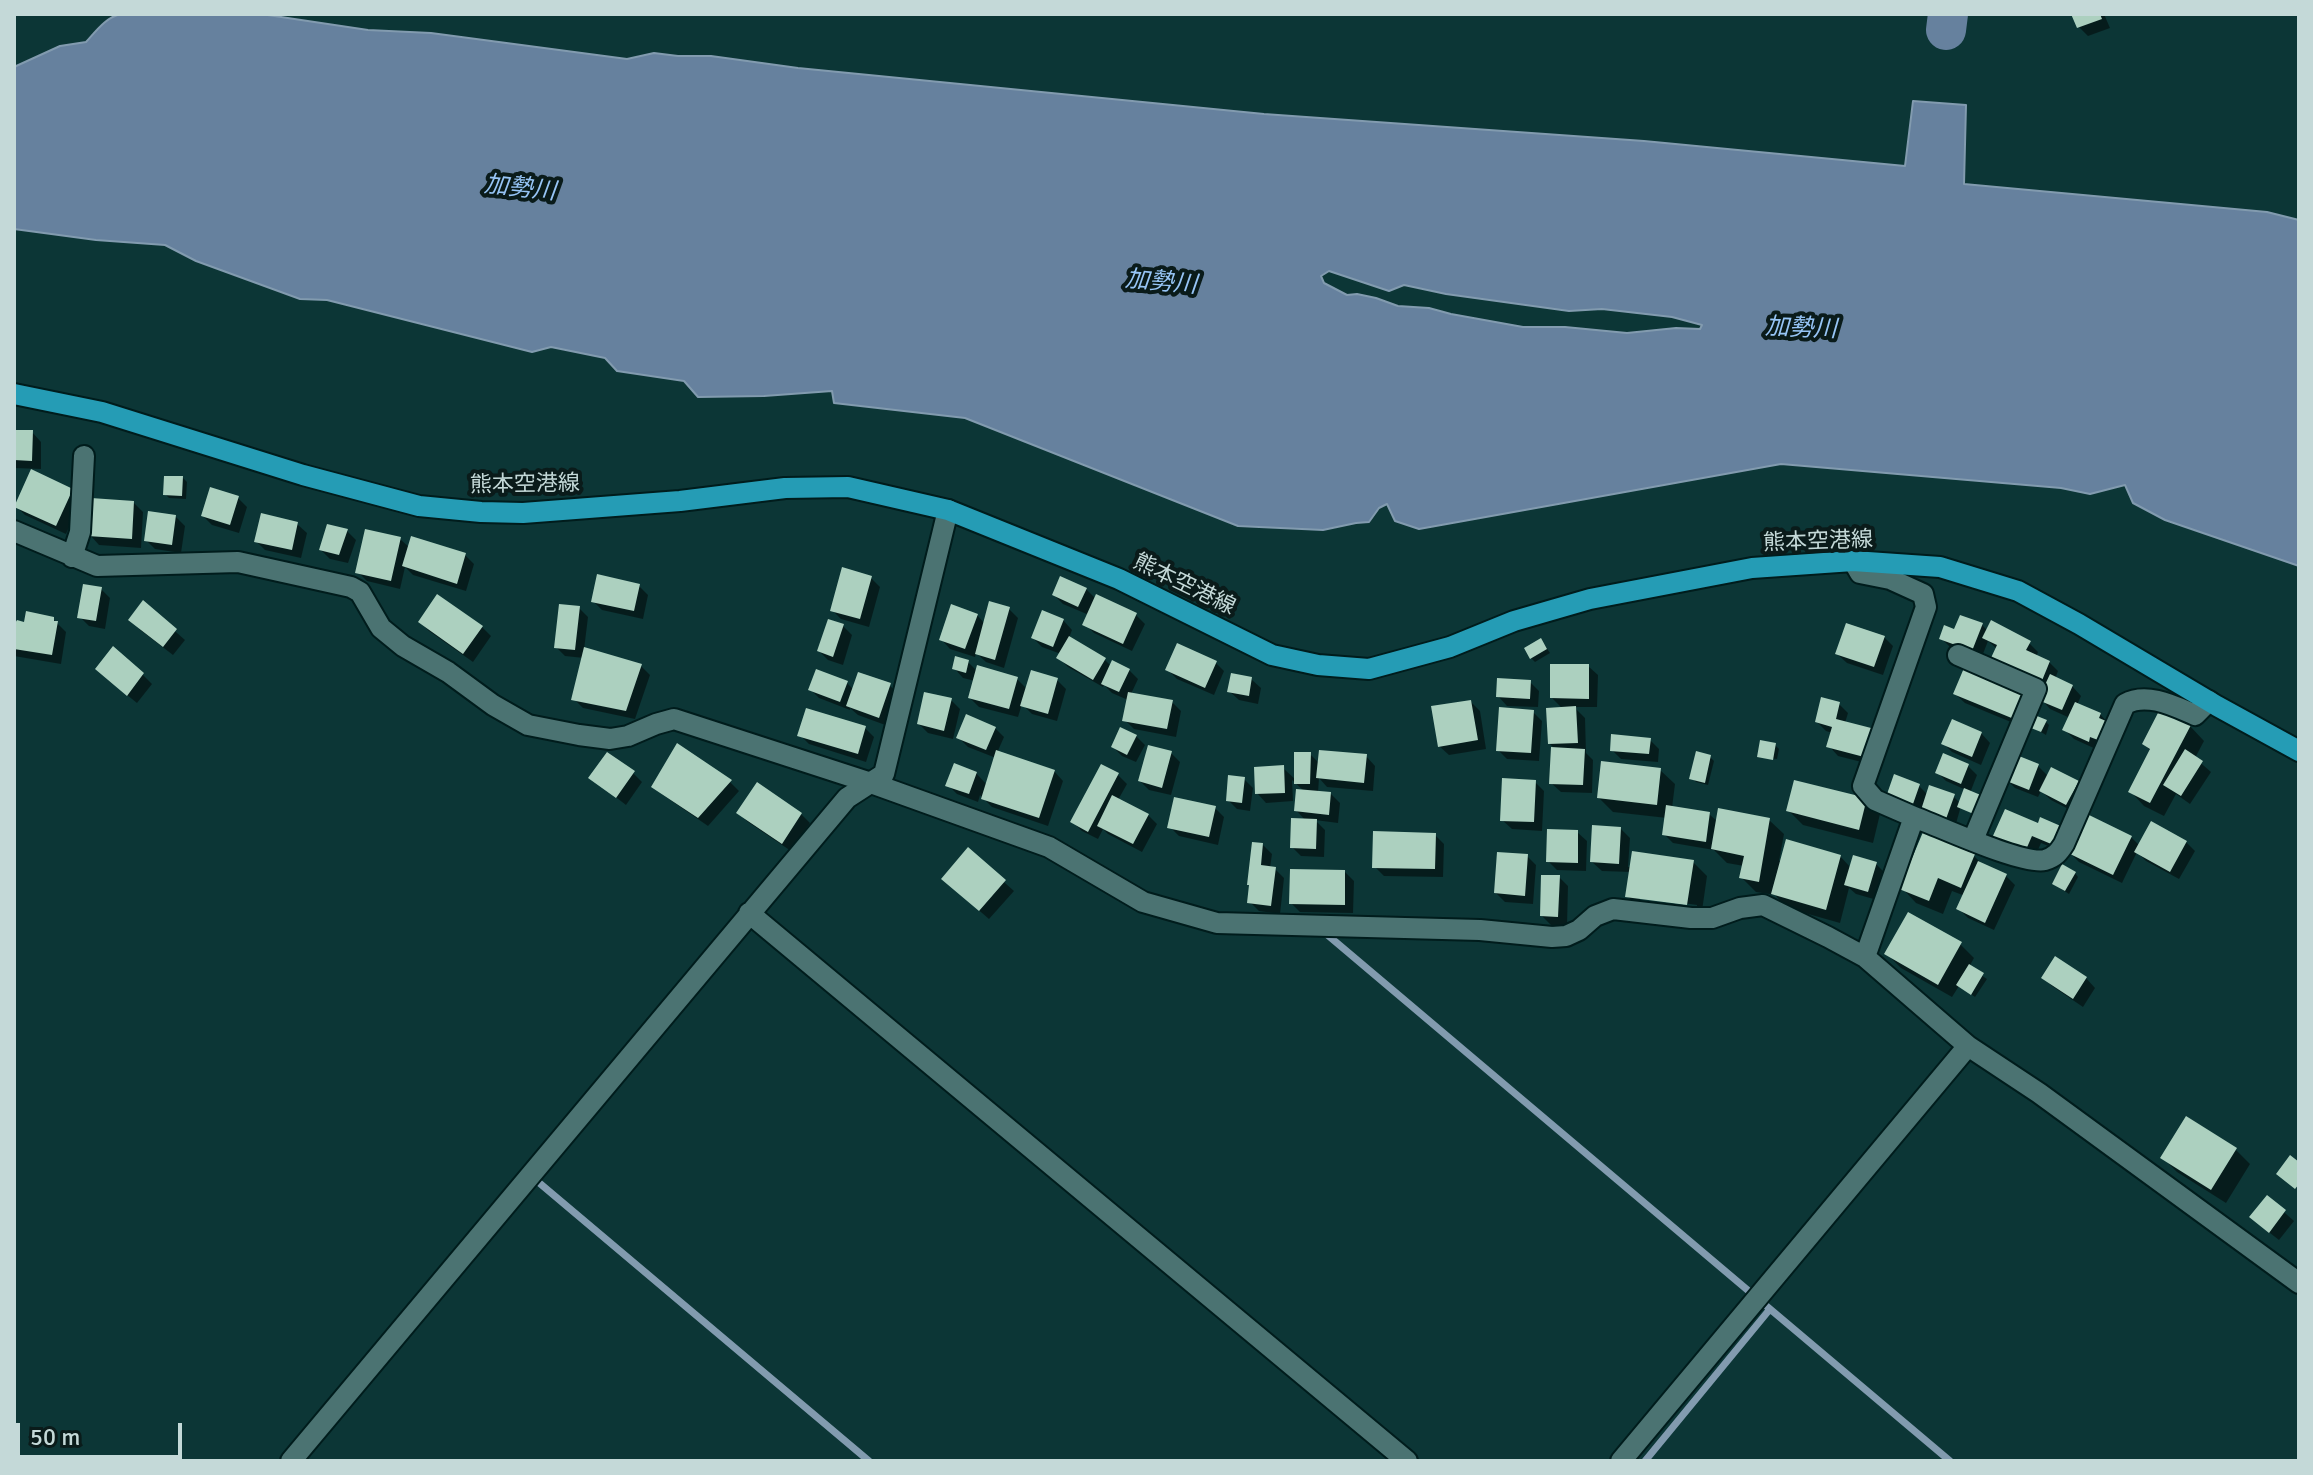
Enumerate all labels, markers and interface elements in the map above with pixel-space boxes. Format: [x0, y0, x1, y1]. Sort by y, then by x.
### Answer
water label: 加勢川 [483, 171, 557, 207]
water label: 加勢川 [1124, 266, 1198, 300]
water label: 加勢川 [1765, 313, 1837, 345]
street label: 熊本空港線 [470, 471, 580, 499]
street label: 熊本空港線 [1763, 527, 1873, 557]
street label: 熊本空港線 [1129, 549, 1239, 621]
scale bar [20, 1407, 186, 1457]
text: 50 m [30, 1422, 80, 1452]

